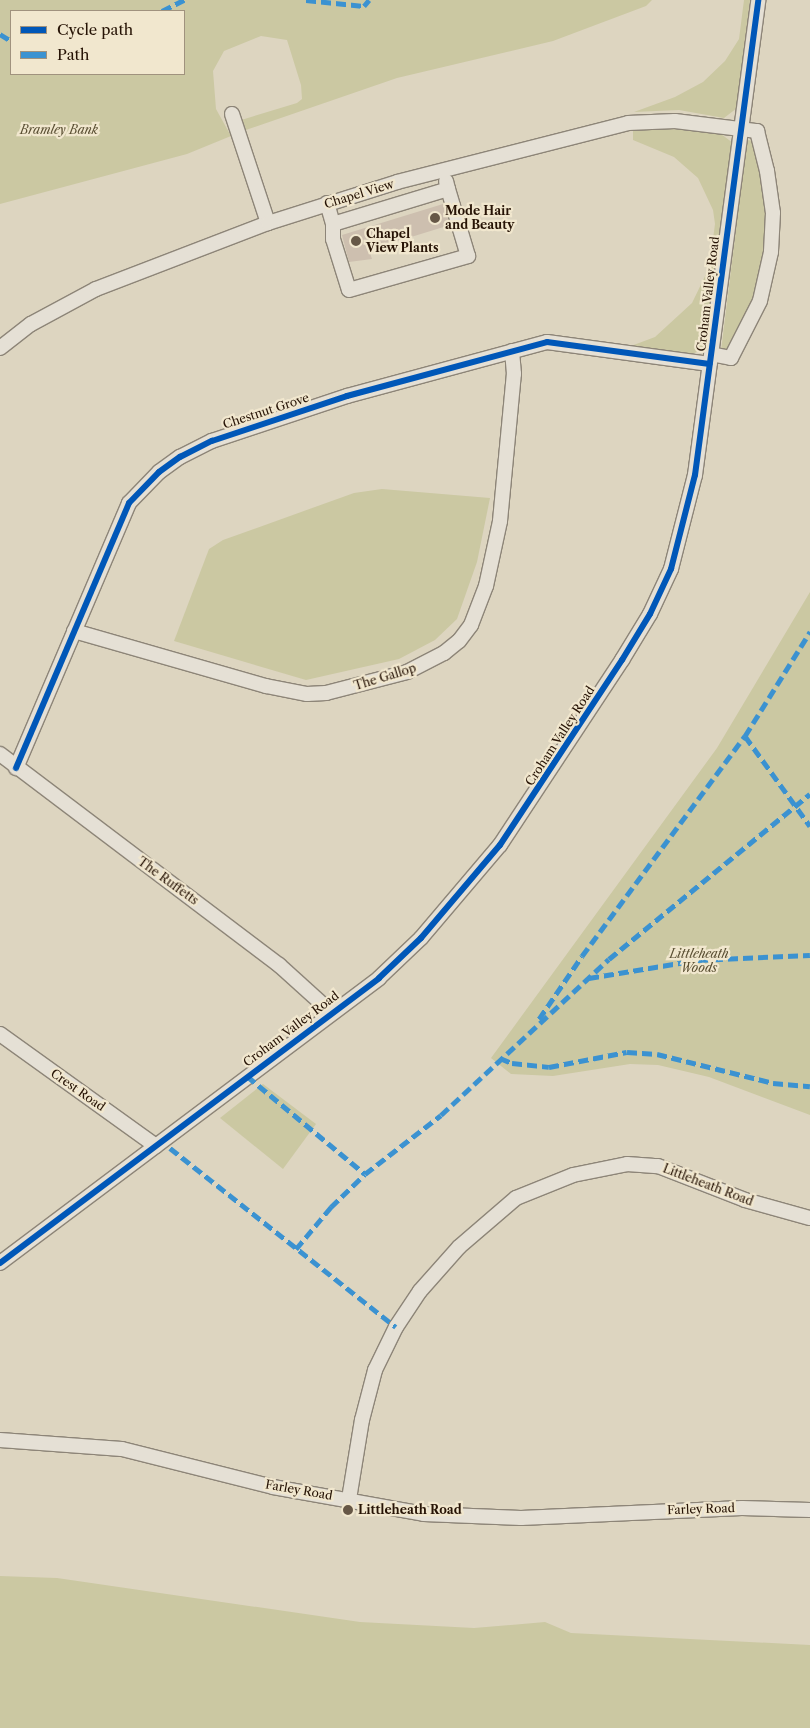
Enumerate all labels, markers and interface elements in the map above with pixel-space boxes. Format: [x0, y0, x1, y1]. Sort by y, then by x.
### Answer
legend [10, 10, 185, 75]
text: Cycle path [57, 20, 133, 39]
text: Path [57, 45, 89, 64]
park label: Bramley Bank [20, 123, 98, 137]
street label: Chapel View [322, 176, 396, 212]
place label: Mode Hair and Beauty [445, 204, 514, 232]
marker: Mode Hair and Beauty [429, 212, 441, 224]
place label: Chapel View Plants [366, 227, 439, 255]
marker: Chapel View Plants [350, 235, 362, 247]
street label: Croham Valley Road [694, 235, 722, 353]
street label: Chestnut Grove [221, 390, 311, 432]
street label: The Gallop [352, 661, 418, 693]
street label: Croham Valley Road [522, 683, 598, 789]
street label: The Ruffetts [135, 854, 201, 908]
park label: Littleheath Woods [669, 947, 729, 975]
street label: Croham Valley Road [240, 988, 342, 1070]
street label: Crest Road [48, 1066, 108, 1114]
street label: Littleheath Road [661, 1161, 755, 1209]
street label: Farley Road [264, 1477, 334, 1503]
street label: Farley Road [667, 1501, 735, 1517]
place label: Littleheath Road [358, 1503, 462, 1517]
marker: Littleheath Road [342, 1504, 354, 1516]

